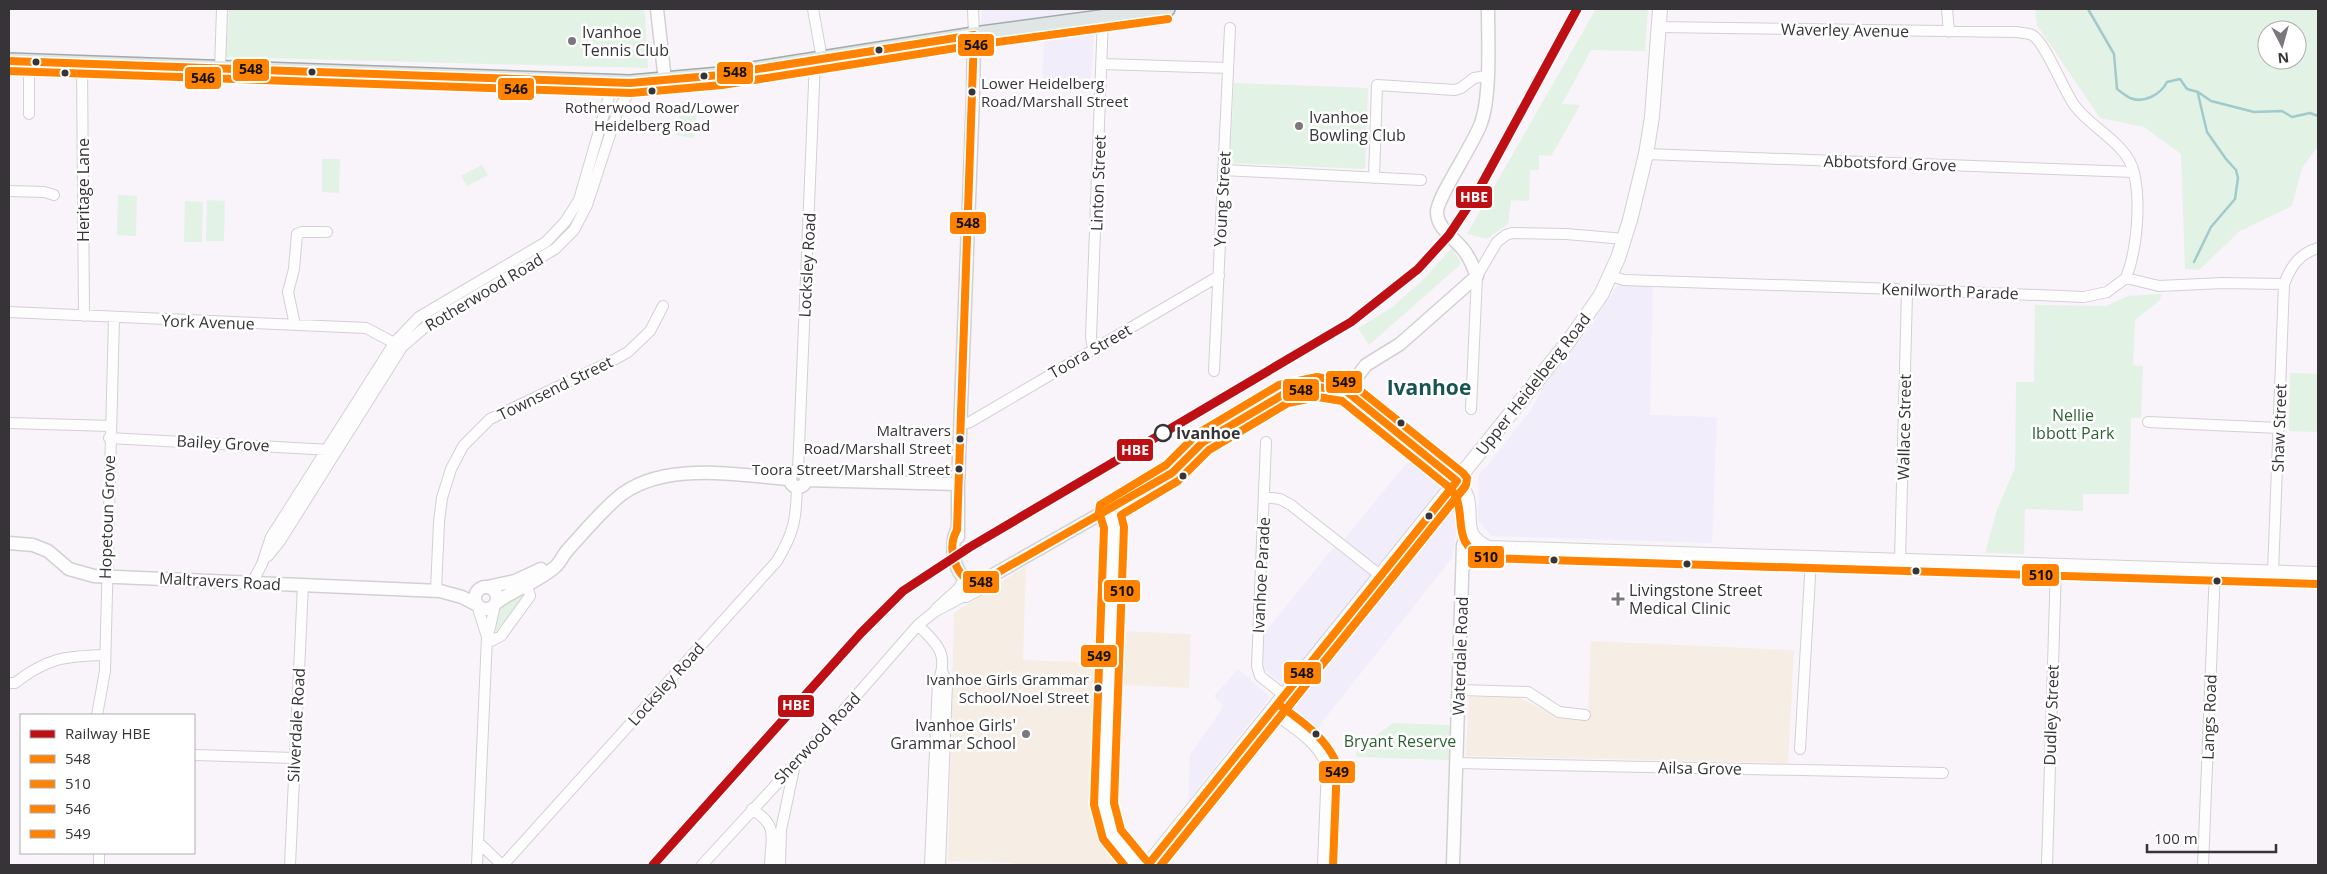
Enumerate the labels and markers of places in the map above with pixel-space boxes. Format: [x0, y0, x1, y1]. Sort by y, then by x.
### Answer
place label: Ivanhoe Tennis Club [582, 21, 669, 61]
marker: Ivanhoe Tennis Club [566, 35, 578, 47]
unlabelled marker [874, 45, 884, 55]
unlabelled marker [31, 57, 41, 67]
unlabelled marker [307, 67, 317, 77]
unlabelled marker [60, 68, 70, 78]
unlabelled marker [699, 71, 709, 81]
place label: Lower Heidelberg Road/Marshall Street [981, 73, 1128, 111]
marker: Rotherwood Road/Lower Heidelberg Road [647, 86, 657, 96]
marker: Lower Heidelberg Road/Marshall Street [967, 87, 977, 97]
place label: Rotherwood Road/Lower Heidelberg Road [565, 97, 739, 135]
place label: Ivanhoe Bowling Club [1309, 106, 1406, 146]
marker: Ivanhoe Bowling Club [1293, 120, 1305, 132]
unlabelled marker [1396, 418, 1406, 428]
place label: Maltravers Road/Marshall Street [804, 420, 951, 458]
place label: Ivanhoe [1176, 422, 1240, 444]
marker: Ivanhoe [1154, 424, 1172, 442]
marker: Maltravers Road/Marshall Street [955, 434, 965, 444]
place label: Toora Street/Marshall Street [752, 459, 950, 479]
marker: Toora Street/Marshall Street [954, 464, 964, 474]
unlabelled marker [1178, 471, 1188, 481]
unlabelled marker [1424, 511, 1434, 521]
unlabelled marker [1549, 555, 1559, 565]
unlabelled marker [1682, 559, 1692, 569]
unlabelled marker [1911, 566, 1921, 576]
unlabelled marker [2212, 576, 2222, 586]
place label: Livingstone Street Medical Clinic [1629, 579, 1763, 619]
marker: Livingstone Street Medical Clinic [1611, 592, 1625, 606]
place label: Ivanhoe Girls Grammar School/Noel Street [926, 669, 1089, 707]
marker: Ivanhoe Girls Grammar School/Noel Street [1093, 683, 1103, 693]
place label: Ivanhoe Girls' Grammar School [890, 714, 1016, 754]
marker: Ivanhoe Girls' Grammar School [1020, 728, 1032, 740]
unlabelled marker [1311, 729, 1321, 739]

